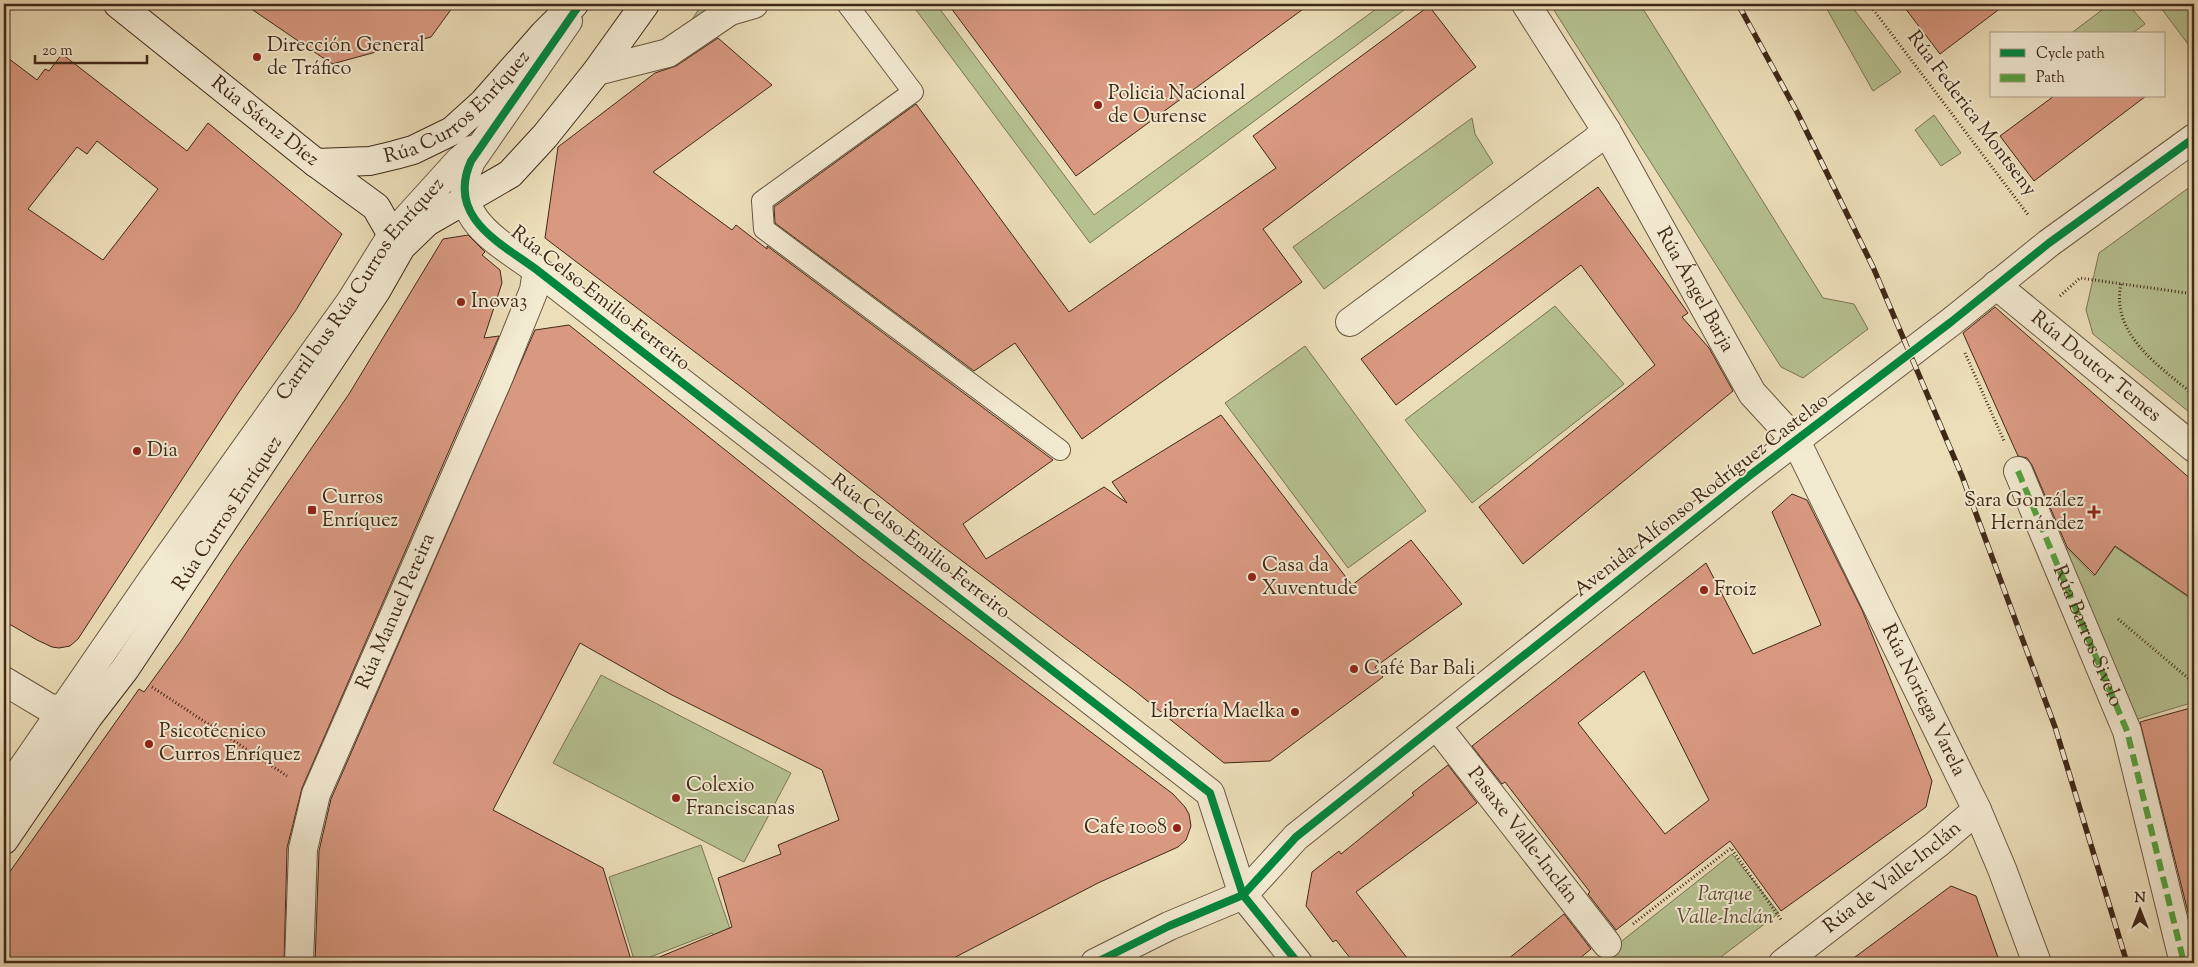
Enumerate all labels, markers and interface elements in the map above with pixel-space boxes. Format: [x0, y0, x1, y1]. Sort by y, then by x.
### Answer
street label: Rúa Federica Montseny [1899, 25, 2043, 203]
scale bar [35, 32, 148, 64]
place label: Dirección General de Tráfico [267, 32, 425, 84]
legend [1990, 32, 2166, 98]
text: 20 m [42, 41, 73, 62]
street label: Rúa Curros Enríquez [381, 44, 537, 172]
text: Cycle path [2036, 44, 2105, 65]
marker: Dirección General de Tráfico [251, 51, 263, 63]
text: Path [2036, 68, 2065, 89]
street label: Rúa Sáenz Díez [204, 69, 325, 174]
place label: Policia Nacional de Ourense [1108, 80, 1246, 132]
marker: Policia Nacional de Ourense [1092, 99, 1104, 111]
street label: Carril bus Rúa Curros Enríquez [270, 171, 452, 407]
street label: Rúa Celso Emilio Ferreiro [504, 219, 696, 379]
street label: Rúa Ángel Barja [1648, 222, 1741, 358]
place label: Inova3 [471, 288, 527, 317]
marker: Inova3 [455, 296, 467, 308]
street label: Rúa Doutor Temes [2024, 304, 2167, 430]
street label: Avenida Alfonso Rodríguez Castelao [1568, 387, 1836, 605]
street label: Rúa Curros Enríquez [166, 430, 290, 597]
place label: Dia [147, 437, 178, 466]
marker: Dia [131, 445, 143, 457]
street label: Rúa Celso Emilio Ferreiro [824, 467, 1016, 627]
place label: Curros Enríquez [322, 484, 398, 536]
place label: Sara González Hernández [1964, 487, 2084, 539]
marker: Curros Enríquez [306, 504, 318, 516]
marker: Sara González Hernández [2088, 506, 2100, 518]
street label: Rúa Manuel Pereira [349, 529, 443, 694]
place label: Casa da Xuventude [1262, 552, 1358, 604]
street label: Rúa Barros Sivelo [2045, 561, 2130, 712]
marker: Casa da Xuventude [1246, 571, 1258, 583]
place label: Froiz [1714, 576, 1756, 605]
marker: Froiz [1698, 584, 1710, 596]
street label: Rúa Noriega Varela [1873, 619, 1973, 781]
place label: Café Bar Bali [1364, 655, 1476, 684]
marker: Café Bar Bali [1348, 663, 1360, 675]
place label: Librería Maelka [1151, 698, 1285, 727]
marker: Librería Maelka [1289, 706, 1301, 718]
place label: Psicotécnico Curros Enríquez [159, 718, 301, 770]
marker: Psicotécnico Curros Enríquez [143, 738, 155, 750]
street label: Pasaxe Valle-Inclán [1460, 761, 1585, 910]
place label: Colexio Franciscanas [686, 772, 795, 824]
marker: Colexio Franciscanas [670, 792, 682, 804]
place label: Cafe 1008 [1084, 814, 1167, 843]
street label: Rúa de Valle-Inclán [1817, 814, 1968, 941]
marker: Cafe 1008 [1171, 822, 1183, 834]
park label: Parque Valle-Inclán [1677, 881, 1774, 933]
north arrow [2116, 884, 2166, 934]
text: N [2134, 889, 2146, 909]

